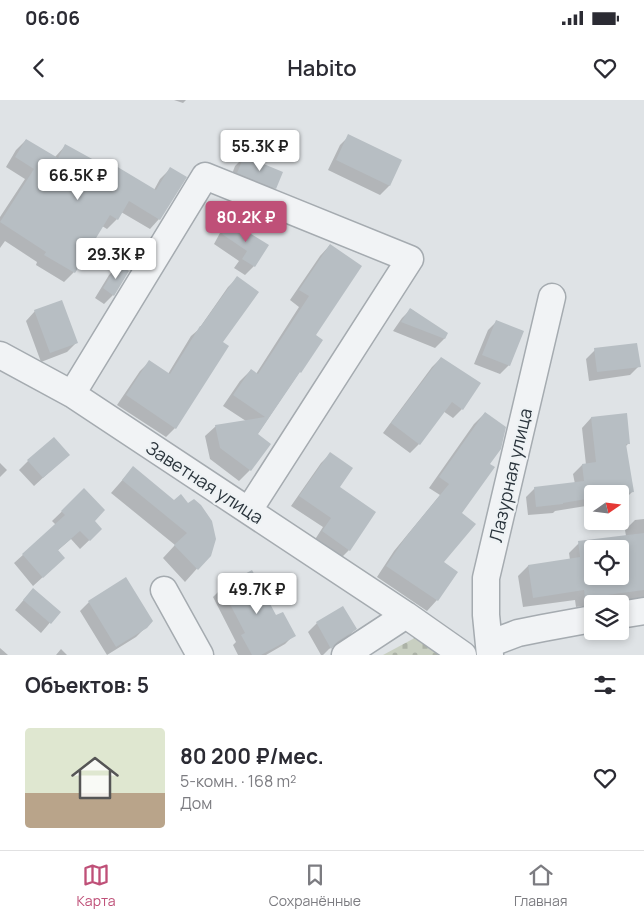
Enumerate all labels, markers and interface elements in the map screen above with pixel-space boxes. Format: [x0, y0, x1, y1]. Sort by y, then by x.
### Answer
text: 06:06 [25, 5, 80, 31]
text: Habito [287, 53, 357, 83]
icon: back [25, 54, 53, 82]
icon: heart [591, 54, 619, 82]
pin: 55.3K ₽ [214, 130, 306, 172]
text: 55.3K ₽ [231, 135, 289, 157]
pin: 66.5K ₽ [32, 158, 124, 201]
text: 66.5K ₽ [49, 164, 107, 186]
pin: 80.2K ₽ [200, 200, 292, 243]
text: 80.2K ₽ [217, 206, 275, 228]
pin: 29.3K ₽ [70, 238, 162, 280]
text: 29.3K ₽ [87, 243, 145, 265]
street label: Лазурная улица [483, 406, 537, 544]
street label: Заветная улица [142, 435, 268, 529]
north arrow [584, 485, 629, 530]
map controls [584, 485, 629, 640]
button: locate [584, 540, 629, 585]
pin: 49.7K ₽ [211, 572, 303, 615]
text: 49.7K ₽ [229, 578, 285, 600]
button: layers [584, 595, 629, 640]
text: Объектов: 5 [25, 671, 149, 699]
icon: filters [591, 671, 619, 699]
text: 80 200 ₽/мес. [180, 742, 324, 770]
icon: home [65, 748, 125, 808]
icon: heart [591, 764, 619, 792]
text: 5-комн. · 168 m² [180, 770, 296, 792]
text: Дом [180, 792, 212, 814]
tab: Карта [77, 861, 116, 910]
tab: Сохранённые [269, 861, 361, 910]
tab: Главная [514, 861, 567, 910]

